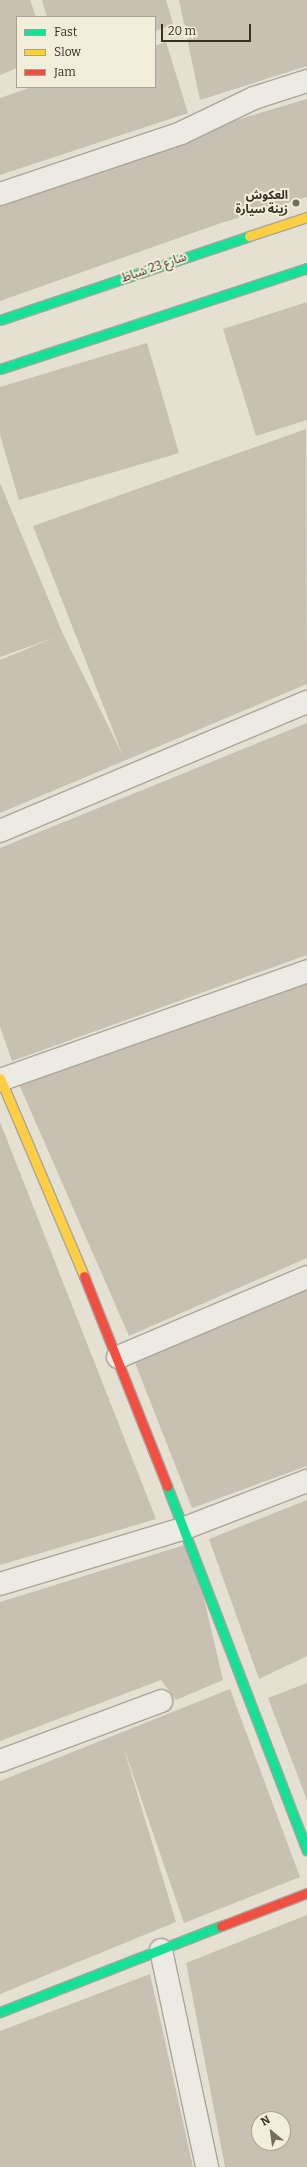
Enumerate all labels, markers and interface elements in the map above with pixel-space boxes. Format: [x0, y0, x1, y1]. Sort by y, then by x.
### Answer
legend [16, 16, 156, 88]
scale bar [163, 16, 253, 42]
text: 20 m [168, 24, 196, 38]
text: Fast [54, 25, 77, 39]
text: Slow [54, 45, 81, 59]
text: Jam [54, 65, 76, 79]
place label: العكوش زينة سيارة [236, 189, 288, 217]
marker: العكوش زينة سيارة [291, 198, 301, 208]
street label: شارع 23 شباط [119, 250, 189, 286]
north arrow [251, 2111, 291, 2151]
text: N [259, 2113, 272, 2129]

